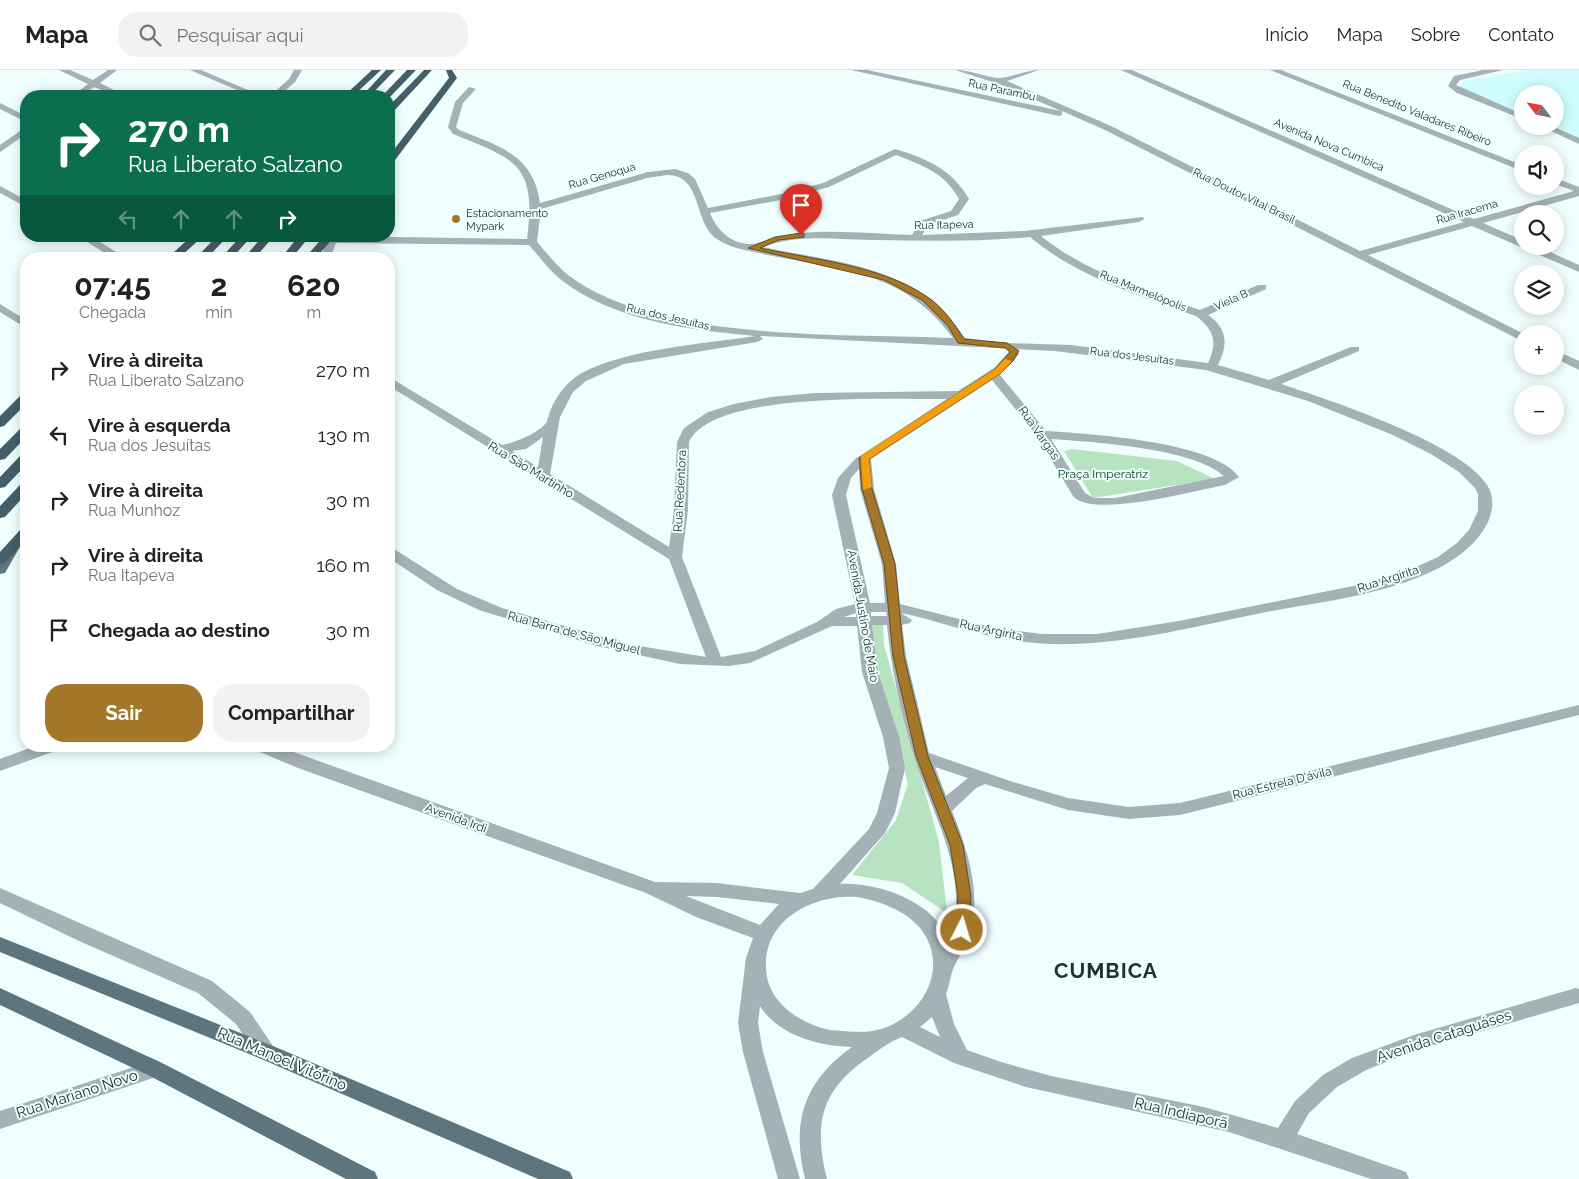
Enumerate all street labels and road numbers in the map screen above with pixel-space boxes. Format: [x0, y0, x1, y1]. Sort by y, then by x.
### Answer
street label: Rua Parambu [967, 77, 1037, 103]
street label: Rua Benedito Valadares Ribeiro [1341, 77, 1494, 149]
street label: Avenida Nova Cumbica [1272, 116, 1386, 174]
street label: Rua Genoqua [567, 160, 637, 192]
street label: Rua Doutor Vital Brasil [1191, 166, 1297, 226]
street label: Rua Iracema [1435, 197, 1499, 227]
street label: Rua Itapeva [914, 218, 974, 232]
street label: Rua Marmelópolis [1098, 268, 1188, 314]
street label: Viela B [1212, 287, 1250, 313]
street label: Rua dos Jesuítas [625, 301, 711, 333]
street label: Rua dos Jesuítas [1089, 344, 1175, 368]
street label: Rua Vargas [1016, 404, 1063, 463]
street label: Rua São Martinho [486, 439, 576, 501]
street label: Rua Redentora [671, 449, 689, 533]
street label: Avenida Justino de Maio [844, 549, 882, 683]
street label: Rua Argirita [1356, 563, 1420, 595]
street label: Rua Barra de São Miguel [506, 609, 642, 658]
street label: Rua Argirita [958, 617, 1024, 643]
street label: Rua Estrela D'ávila [1231, 764, 1333, 802]
street label: Avenida Irdi [423, 800, 489, 836]
street label: Avenida Cataguáses [1374, 1006, 1514, 1066]
street label: Rua Manoel Vitórino [215, 1024, 349, 1094]
street label: Rua Mariano Novo [14, 1066, 140, 1122]
street label: Rua Indiaporã [1132, 1093, 1230, 1133]

